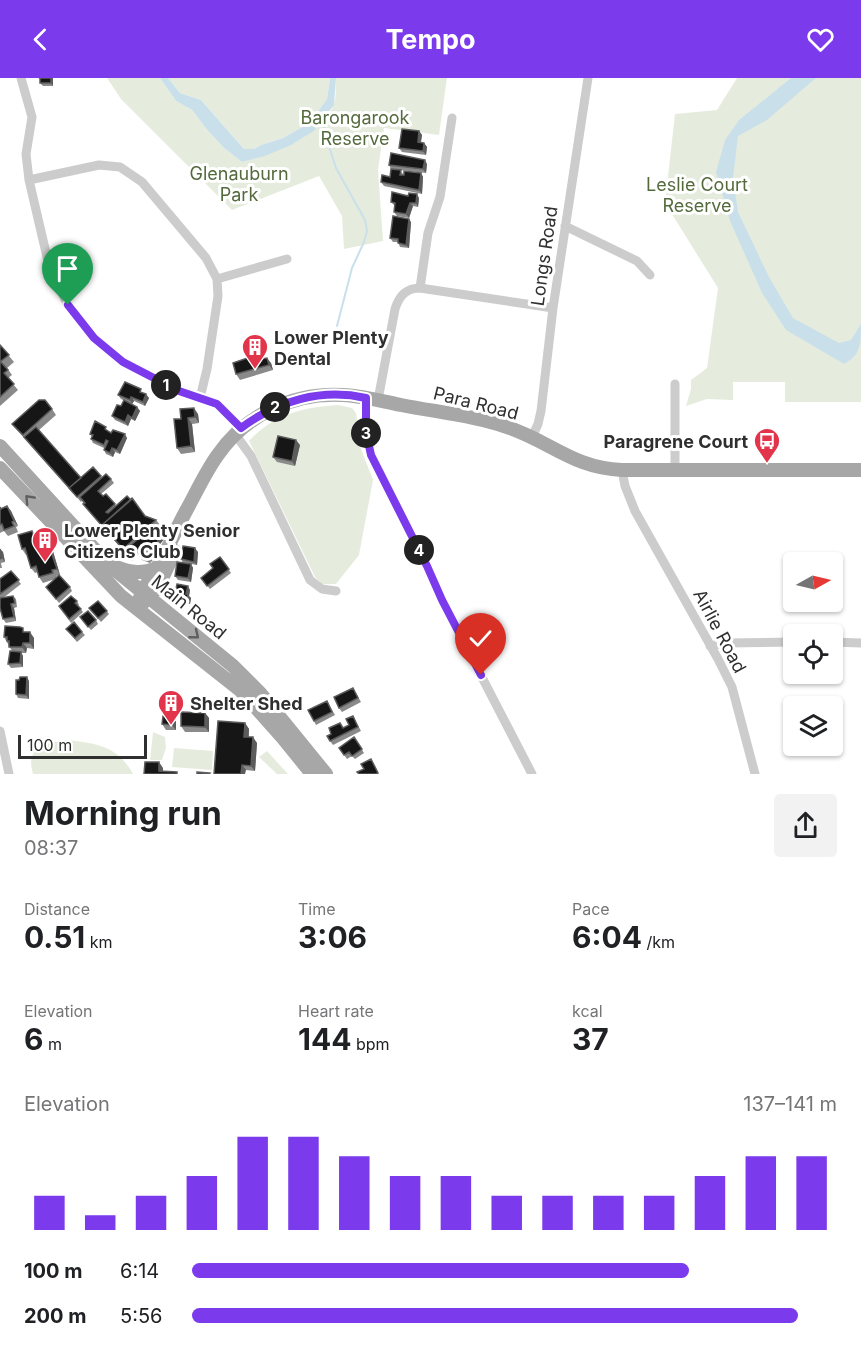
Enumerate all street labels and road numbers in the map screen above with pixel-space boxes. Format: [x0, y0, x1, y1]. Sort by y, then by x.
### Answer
street label: Longs Road [527, 205, 561, 307]
street label: Para Road [431, 382, 521, 424]
street label: Main Road [147, 571, 231, 643]
street label: Airlie Road [689, 586, 751, 676]

